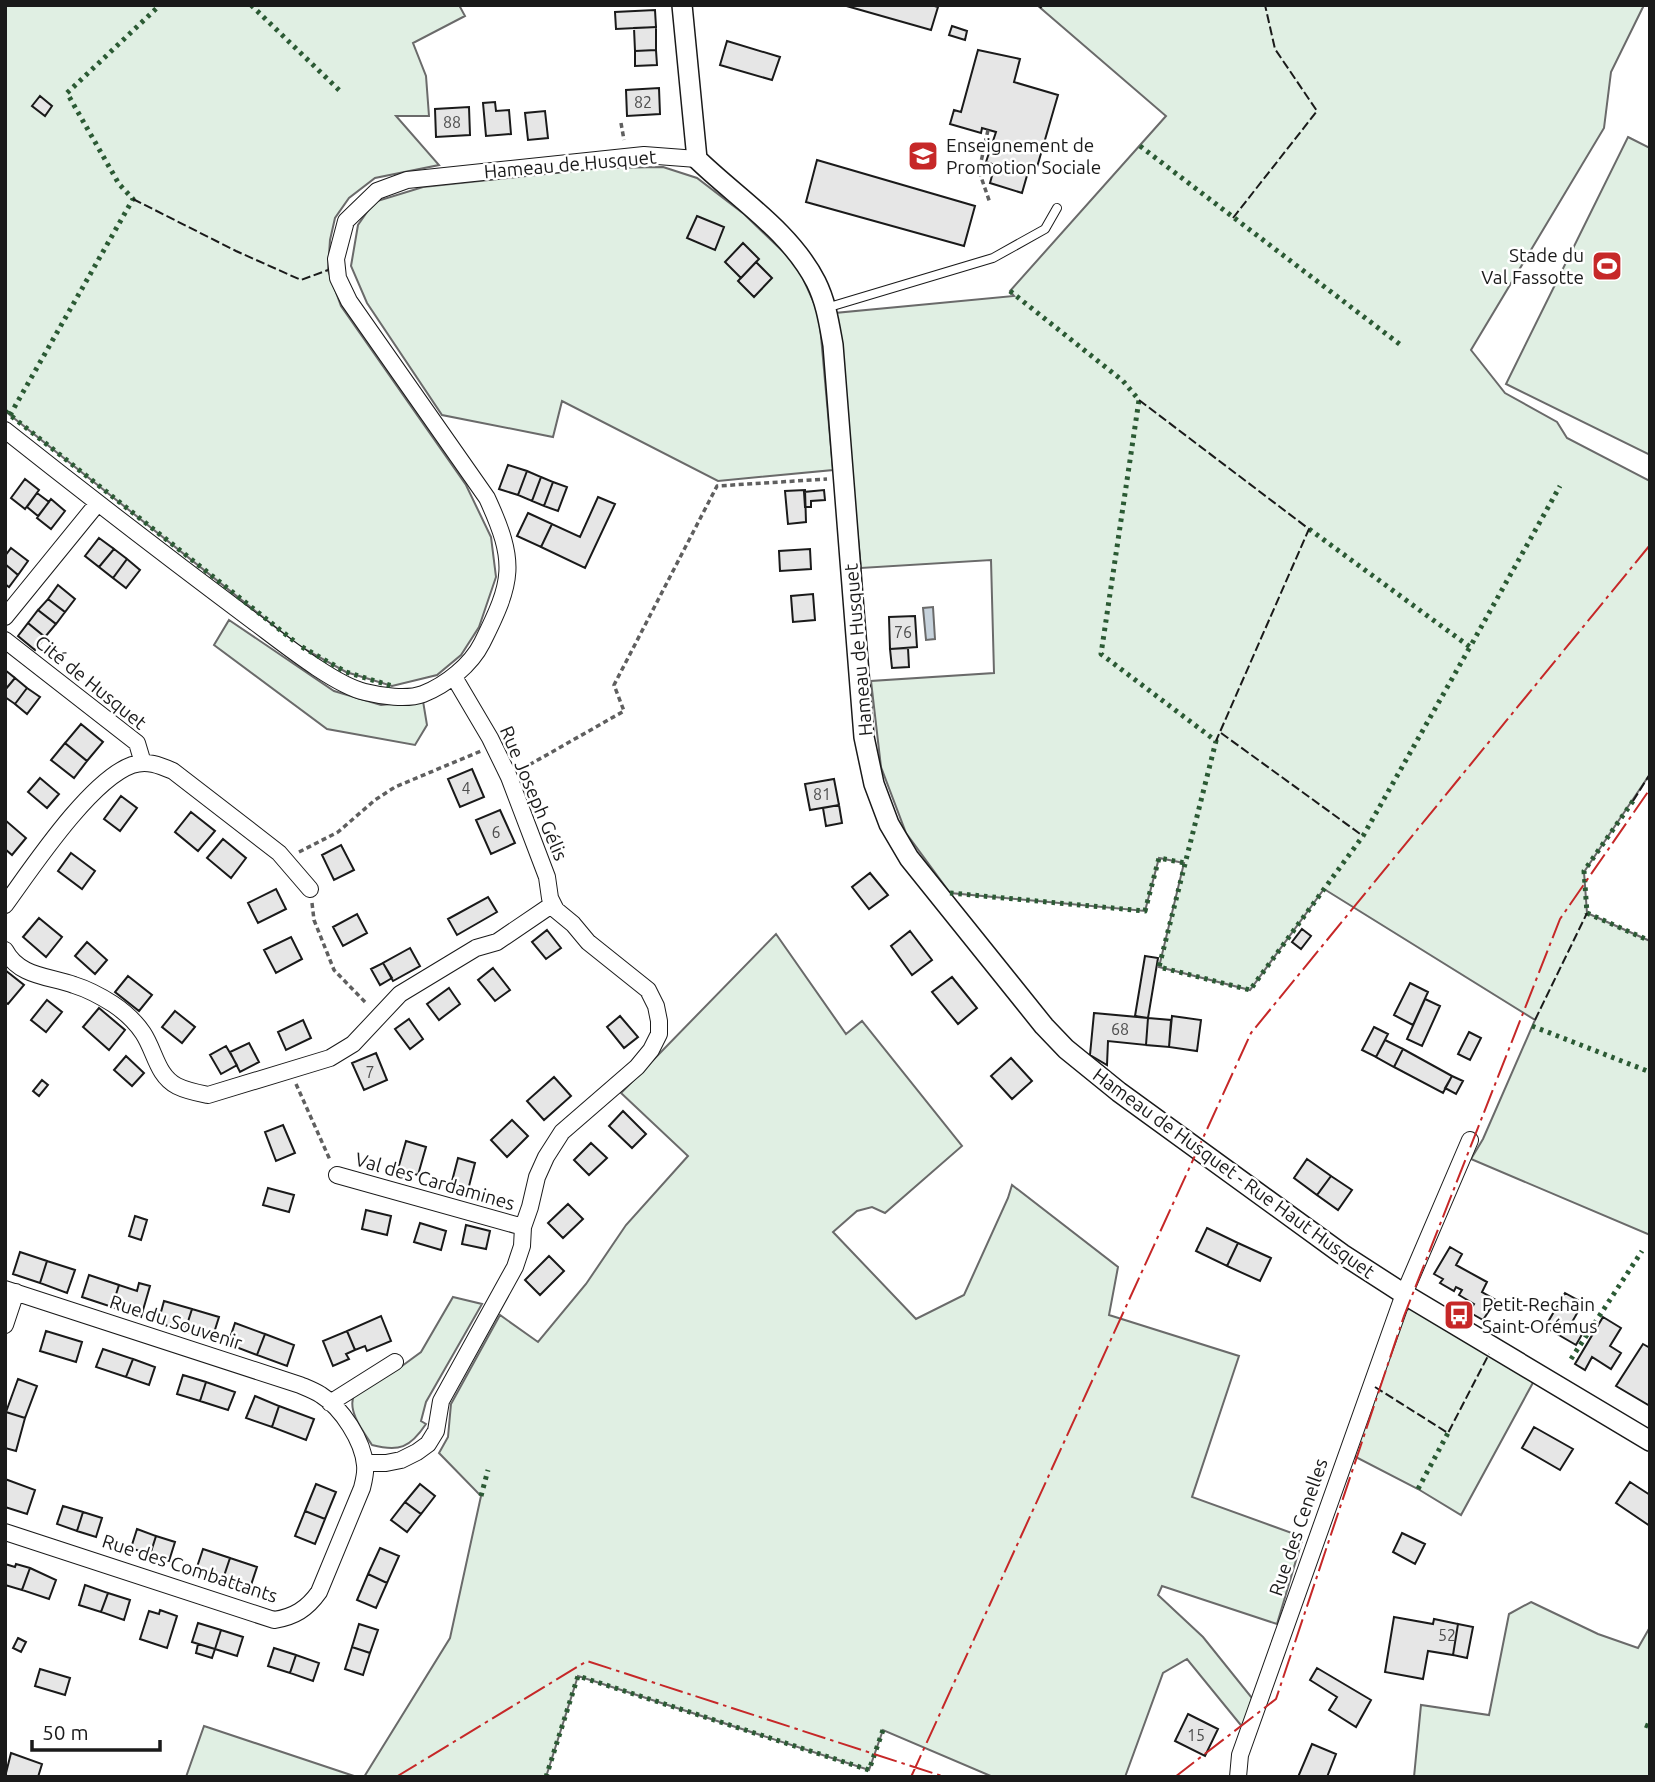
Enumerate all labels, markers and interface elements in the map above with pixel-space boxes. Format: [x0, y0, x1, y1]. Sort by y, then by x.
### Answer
house number: 82 [634, 93, 652, 111]
house number: 88 [443, 113, 461, 131]
place label: Enseignement de Promotion Sociale [946, 134, 1101, 178]
school or university icon: Enseignement de Promotion Sociale [906, 139, 940, 173]
street label: Hameau de Husquet [483, 145, 658, 183]
place label: Stade du Val Fassotte [1481, 244, 1584, 288]
sports icon: Stade du Val Fassotte [1590, 249, 1624, 283]
street label: Hameau de Husquet [839, 562, 877, 737]
house number: 76 [894, 623, 912, 641]
street label: Cité de Husquet [31, 630, 151, 734]
street label: Rue Joseph Gélis [496, 722, 572, 864]
house number: 4 [461, 779, 471, 797]
house number: 81 [813, 785, 831, 803]
house number: 6 [491, 823, 501, 841]
house number: 68 [1111, 1020, 1129, 1038]
house number: 7 [365, 1063, 375, 1081]
street label: Hameau de Husquet - Rue Haut Husquet [1089, 1063, 1380, 1283]
street label: Val des Cardamines [353, 1148, 517, 1214]
street label: Rue du Souvenir [107, 1290, 245, 1354]
place label: Petit-Rechain Saint-Orémus [1482, 1293, 1598, 1337]
bus stop icon: Petit-Rechain Saint-Orémus [1442, 1298, 1476, 1332]
street label: Rue des Cenelles [1264, 1455, 1332, 1599]
street label: Rue des Combattants [100, 1529, 280, 1607]
house number: 52 [1438, 1626, 1456, 1644]
scale bar [32, 1708, 159, 1752]
text: 50 m [42, 1720, 89, 1744]
house number: 15 [1187, 1726, 1205, 1744]

